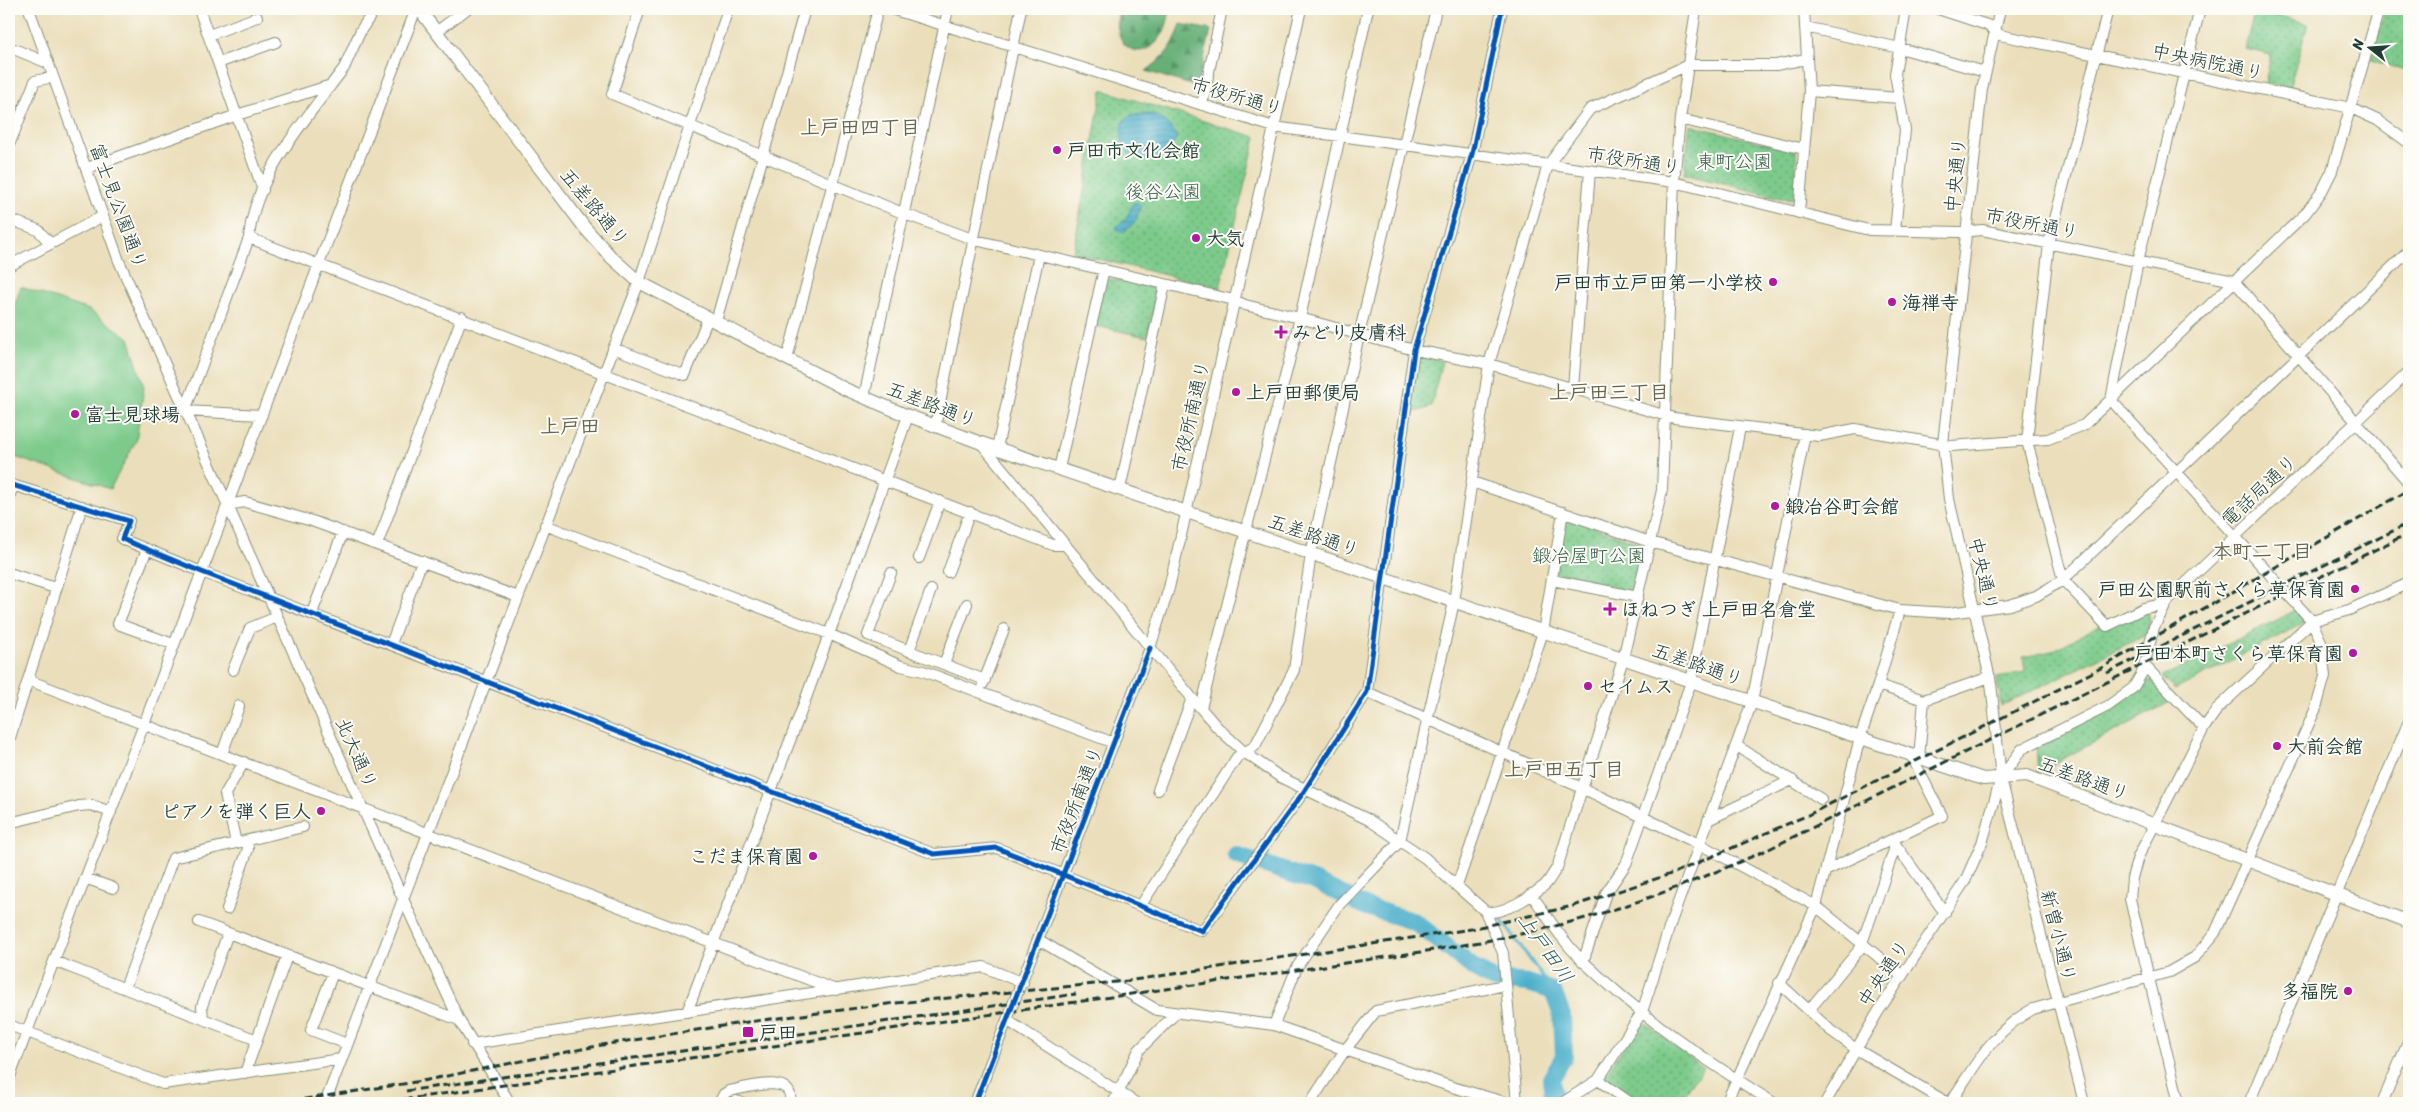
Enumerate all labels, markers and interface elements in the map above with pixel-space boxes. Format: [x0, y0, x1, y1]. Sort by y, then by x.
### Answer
north arrow [2346, 22, 2396, 72]
street label: 中央病院通り [2149, 33, 2267, 89]
text: N [2344, 36, 2372, 54]
street label: 市役所通り [1187, 68, 1287, 125]
district label: 上戸田四丁目 [800, 110, 920, 145]
place label: 戸田市文化会館 [1067, 134, 1200, 167]
street label: 中央通り [1935, 136, 1976, 215]
street label: 市役所通り [1584, 137, 1683, 184]
street label: 富士見公園通り [80, 138, 157, 274]
marker: 戸田市文化会館 [1051, 144, 1063, 156]
park label: 東町公園 [1696, 145, 1772, 178]
street label: 五差路通り [551, 160, 638, 254]
park label: 後谷公園 [1125, 175, 1201, 208]
street label: 市役所通り [1982, 198, 2082, 249]
place label: 大気 [1206, 222, 1244, 255]
marker: 大気 [1190, 232, 1202, 244]
place label: 戸田市立戸田第一小学校 [1554, 266, 1763, 299]
marker: 戸田市立戸田第一小学校 [1767, 276, 1779, 288]
place label: 海禅寺 [1902, 286, 1959, 319]
marker: 海禅寺 [1886, 296, 1898, 308]
place label: みどり皮膚科 [1292, 316, 1407, 349]
marker: みどり皮膚科 [1274, 325, 1288, 339]
street label: 市役所南通り [1162, 357, 1219, 475]
street label: 五差路通り [882, 372, 982, 437]
district label: 上戸田三丁目 [1549, 375, 1669, 410]
place label: 上戸田郵便局 [1246, 376, 1360, 409]
marker: 上戸田郵便局 [1230, 386, 1242, 398]
place label: 富士見球場 [85, 398, 180, 431]
marker: 富士見球場 [69, 408, 81, 420]
district label: 上戸田 [540, 409, 600, 444]
street label: 電話局通り [2213, 446, 2305, 535]
place label: 鍛冶谷町会館 [1785, 490, 1899, 523]
marker: 鍛冶谷町会館 [1769, 500, 1781, 512]
street label: 五差路通り [1264, 504, 1364, 567]
street label: 中央通り [1959, 533, 2008, 615]
district label: 本町二丁目 [2212, 534, 2312, 569]
park label: 鍛冶屋町公園 [1532, 539, 1646, 572]
place label: 戸田公園駅前さくら草保育園 [2098, 573, 2345, 606]
marker: 戸田公園駅前さくら草保育園 [2349, 583, 2361, 595]
place label: ほねつぎ 上戸田名倉堂 [1621, 593, 1816, 626]
marker: ほねつぎ 上戸田名倉堂 [1603, 602, 1617, 616]
street label: 五差路通り [1648, 633, 1748, 696]
place label: 戸田本町さくら草保育園 [2134, 637, 2343, 670]
marker: 戸田本町さくら草保育園 [2347, 647, 2359, 659]
place label: セイムス [1598, 670, 1673, 703]
marker: セイムス [1582, 680, 1594, 692]
street label: 北大通り [326, 712, 387, 795]
place label: 大前会館 [2287, 730, 2363, 763]
marker: 大前会館 [2271, 740, 2283, 752]
street label: 市役所南通り [1041, 741, 1112, 859]
street label: 五差路通り [2034, 747, 2134, 810]
district label: 上戸田五丁目 [1504, 752, 1624, 787]
place label: ピアノを弾く巨人 [161, 795, 311, 828]
marker: ピアノを弾く巨人 [315, 805, 327, 817]
place label: こだま保育園 [689, 840, 803, 873]
marker: こだま保育園 [807, 850, 819, 862]
street label: 新曽小通り [2031, 886, 2086, 986]
water label: 上戸田川 [1508, 905, 1583, 991]
street label: 中央通り [1848, 933, 1918, 1014]
place label: 多福院 [2281, 975, 2338, 1008]
marker: 多福院 [2342, 985, 2354, 997]
place label: 戸田 [759, 1016, 797, 1049]
marker: 戸田 [741, 1025, 755, 1039]

